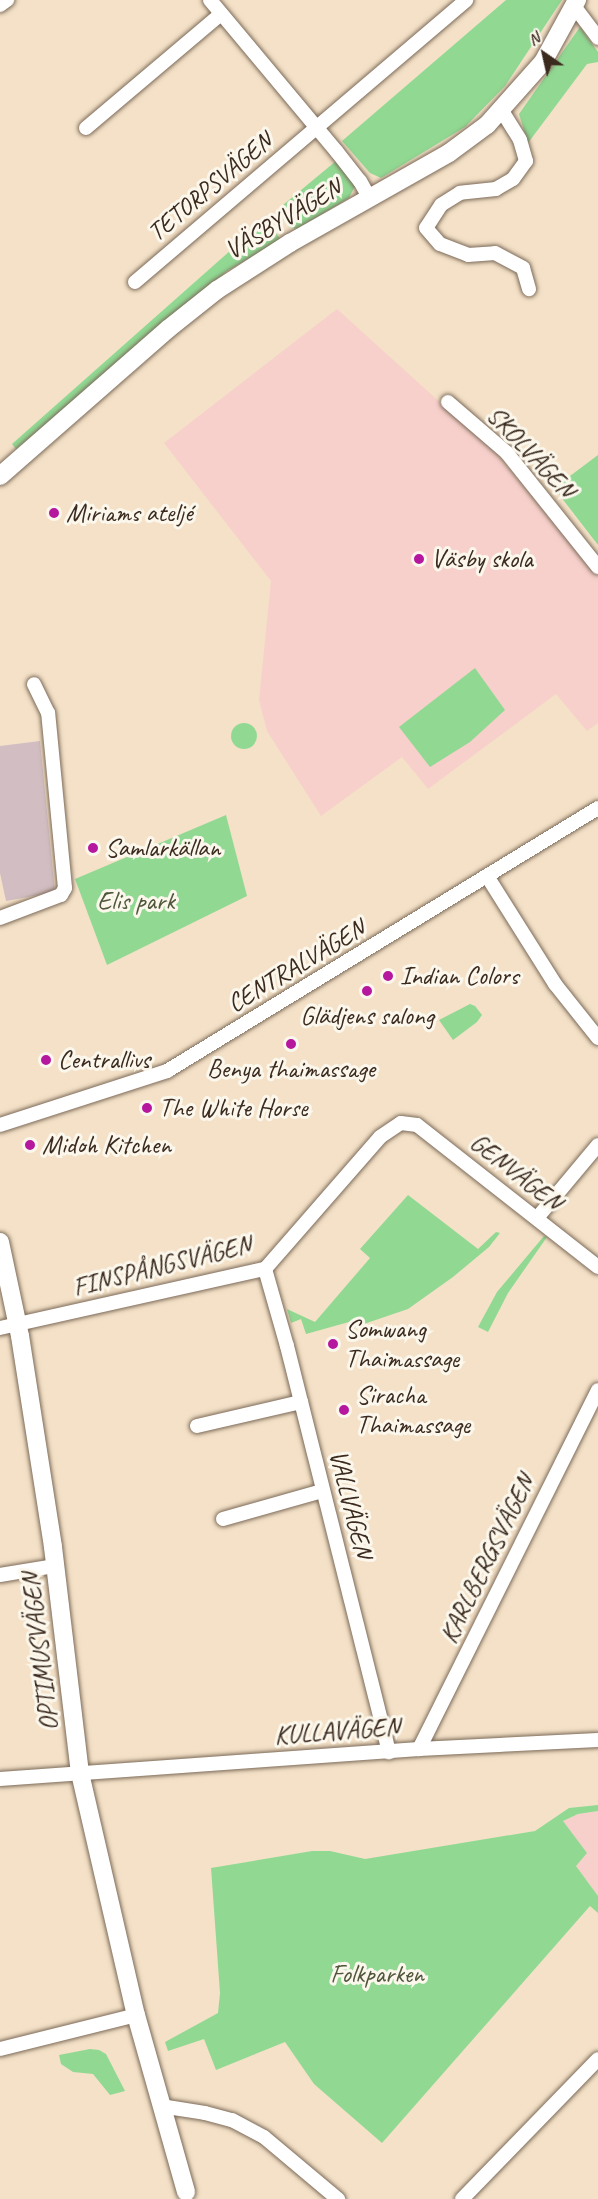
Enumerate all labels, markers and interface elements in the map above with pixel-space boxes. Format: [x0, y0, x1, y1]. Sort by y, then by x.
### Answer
north arrow [514, 24, 574, 84]
text: N [524, 28, 544, 50]
street label: TETORPSVÄGEN [141, 126, 279, 248]
street label: VÄSBYVÄGEN [219, 172, 347, 266]
street label: SKOLVÄGEN [480, 399, 582, 505]
place label: Miriams ateljé [66, 497, 192, 529]
marker: Miriams ateljé [47, 506, 61, 520]
place label: Väsby skola [431, 543, 533, 575]
marker: Väsby skola [412, 552, 426, 566]
place label: Samlarkällan [105, 832, 220, 864]
marker: Samlarkällan [86, 841, 100, 855]
park label: Elis park [97, 885, 175, 917]
street label: CENTRALVÄGEN [222, 913, 370, 1019]
place label: Indian Colors [400, 960, 519, 992]
marker: Indian Colors [381, 969, 395, 983]
marker: Glädjens salong [360, 984, 374, 998]
place label: Glädjens salong [300, 1000, 434, 1032]
marker: Benya thaimassage [284, 1037, 298, 1051]
place label: Centrallivs [58, 1044, 150, 1076]
marker: Centrallivs [39, 1053, 53, 1067]
place label: Benya thaimassage [207, 1053, 375, 1085]
place label: The White Horse [159, 1092, 308, 1124]
marker: The White Horse [140, 1101, 154, 1115]
street label: GENVÄGEN [464, 1126, 568, 1218]
place label: Midoh Kitchen [42, 1129, 171, 1161]
marker: Midoh Kitchen [23, 1138, 37, 1152]
street label: FINSPÅNGSVÄGEN [70, 1229, 254, 1303]
place label: Somwang Thaimassage [345, 1313, 459, 1374]
marker: Somwang Thaimassage [326, 1337, 340, 1351]
place label: Siracha Thaimassage [356, 1379, 470, 1440]
marker: Siracha Thaimassage [337, 1403, 351, 1417]
street label: VALLVÄGEN [323, 1447, 379, 1561]
street label: KARLBERGSVÄGEN [433, 1470, 541, 1648]
street label: OPTIMUSVÄGEN [15, 1571, 65, 1733]
street label: KULLAVÄGEN [273, 1711, 401, 1751]
park label: Folkparken [330, 1958, 424, 1990]

